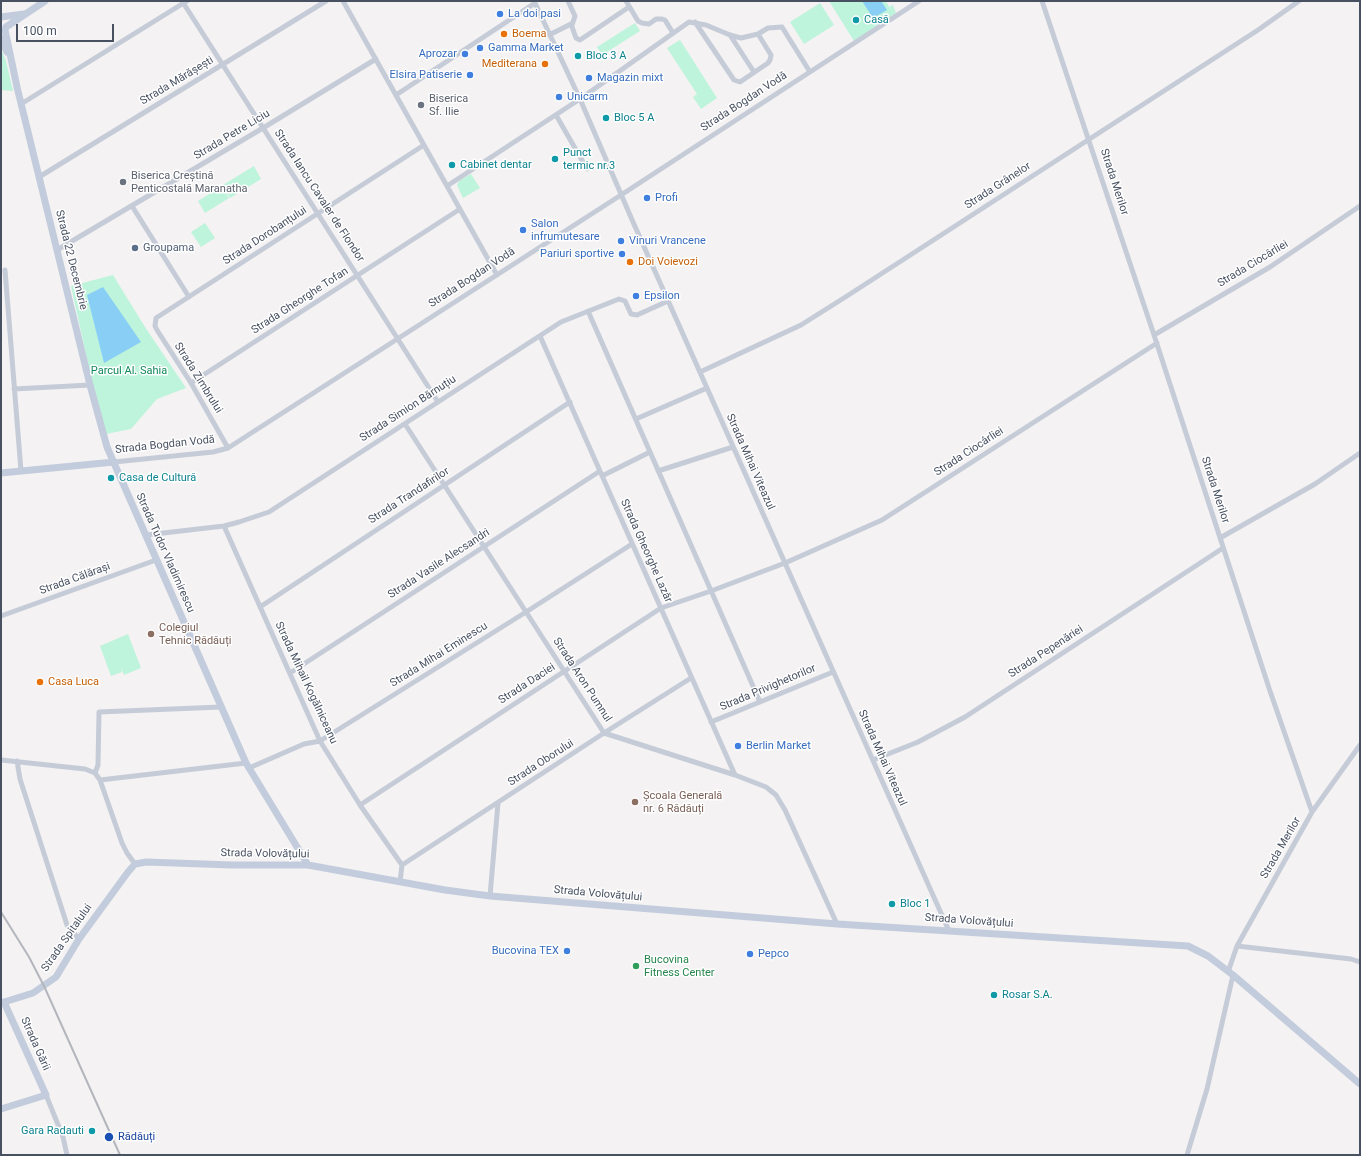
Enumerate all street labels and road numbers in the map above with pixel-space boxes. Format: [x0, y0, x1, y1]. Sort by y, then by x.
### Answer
street label: Strada Mărășești [138, 54, 216, 108]
street label: Strada Bogdan Vodă [698, 69, 790, 135]
street label: Strada Petre Liciu [192, 107, 272, 163]
street label: Strada Iancu Cavaler de Flondor [271, 127, 367, 265]
street label: Strada Merilor [1097, 147, 1131, 217]
street label: Strada Grânelor [962, 160, 1034, 212]
street label: Strada Dorobanțului [221, 204, 309, 268]
street label: Strada 22 Decembrie [52, 209, 90, 311]
street label: Strada Ciocârliei [1215, 238, 1291, 290]
street label: Strada Bogdan Vodă [426, 245, 518, 311]
street label: Strada Gheorghe Tofan [249, 265, 351, 337]
street label: Strada Zimbrului [171, 340, 225, 416]
street label: Strada Simion Bărnuțiu [357, 373, 459, 445]
street label: Strada Mihai Viteazul [723, 412, 777, 512]
street label: Strada Ciocârliei [932, 425, 1006, 479]
street label: Strada Bogdan Vodă [115, 433, 215, 457]
street label: Strada Merilor [1198, 455, 1232, 525]
street label: Strada Trandafirilor [366, 465, 452, 527]
street label: Strada Tudor Vladimirescu [133, 491, 197, 615]
street label: Strada Gheorghe Lazăr [617, 497, 675, 605]
street label: Strada Vasile Alecsandri [386, 526, 492, 602]
street label: Strada Călărași [38, 560, 112, 598]
street label: Strada Mihail Kogălniceanu [272, 620, 340, 746]
street label: Strada Mihai Eminescu [388, 620, 490, 690]
street label: Strada Pepenăriei [1006, 623, 1086, 681]
street label: Strada Aron Pumnul [550, 635, 614, 725]
street label: Strada Daciei [496, 661, 558, 707]
street label: Strada Privighetorilor [718, 662, 818, 714]
street label: Strada Mihai Viteazul [855, 708, 909, 808]
street label: Strada Oborului [506, 737, 576, 789]
street label: Strada Merilor [1258, 815, 1304, 881]
street label: Strada Volovățului [221, 847, 309, 861]
street label: Strada Volovățului [553, 884, 643, 904]
street label: Strada Spitalului [39, 902, 95, 974]
street label: Strada Volovățului [924, 911, 1014, 931]
street label: Strada Gării [17, 1015, 53, 1073]

